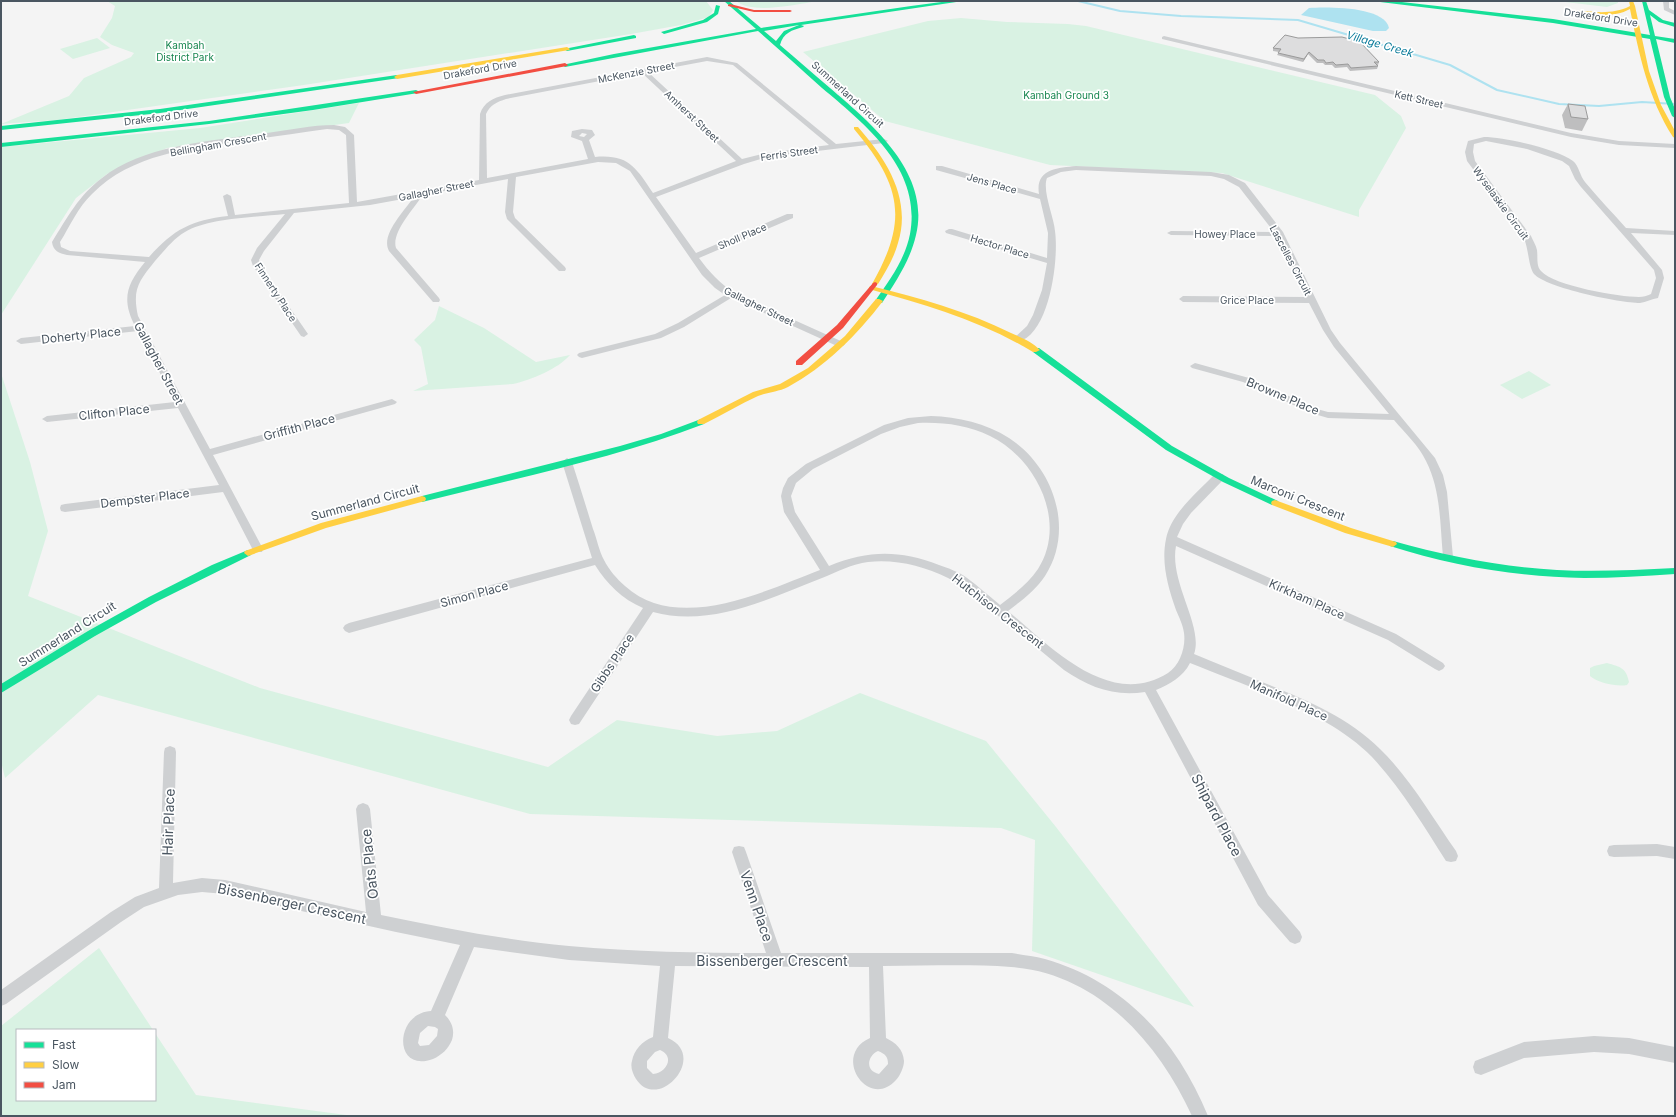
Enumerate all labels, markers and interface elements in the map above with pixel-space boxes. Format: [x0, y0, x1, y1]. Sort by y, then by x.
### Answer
street label: Drakeford Drive [1563, 5, 1639, 29]
water label: Village Creek [1345, 28, 1416, 61]
park label: Kambah District Park [156, 39, 214, 63]
street label: Drakeford Drive [442, 57, 518, 81]
street label: Summerland Circuit [809, 58, 887, 130]
street label: McKenzie Street [597, 59, 676, 85]
street label: Amherst Street [662, 87, 722, 145]
street label: Kett Street [1394, 88, 1445, 111]
park label: Kambah Ground 3 [1023, 89, 1109, 101]
street label: Drakeford Drive [123, 106, 199, 127]
street label: Bellingham Crescent [169, 129, 268, 158]
street label: Ferris Street [759, 143, 819, 163]
street label: Wyselaskie Circuit [1471, 164, 1532, 242]
street label: Jens Place [966, 170, 1019, 196]
street label: Gallagher Street [397, 177, 475, 203]
street label: Sholl Place [716, 220, 768, 252]
street label: Lascelles Circuit [1268, 223, 1315, 298]
street label: Howey Place [1194, 228, 1256, 240]
street label: Hector Place [969, 231, 1031, 261]
street label: Finnerty Place [253, 260, 300, 324]
street label: Gallagher Street [722, 284, 797, 328]
street label: Grice Place [1220, 294, 1274, 306]
street label: Gallagher Street [131, 319, 187, 407]
street label: Doherty Place [40, 323, 122, 347]
street label: Browne Place [1244, 374, 1322, 418]
street label: Clifton Place [78, 401, 150, 423]
street label: Griffith Place [262, 410, 336, 444]
street label: Marconi Crescent [1249, 472, 1348, 524]
street label: Summerland Circuit [309, 480, 421, 524]
street label: Dempster Place [100, 485, 190, 511]
street label: Hutchison Crescent [949, 571, 1047, 651]
street label: Kirkham Place [1267, 576, 1347, 622]
street label: Simon Place [438, 578, 510, 610]
street label: Summerland Circuit [16, 598, 118, 670]
street label: Gibbs Place [587, 631, 637, 695]
street label: Manifold Place [1248, 676, 1330, 724]
street label: Shipard Place [1188, 771, 1246, 859]
street label: Hair Place [158, 788, 178, 856]
street label: Oats Place [357, 828, 381, 900]
street label: Venn Place [737, 868, 777, 944]
street label: Bissenberger Crescent [216, 879, 368, 927]
street label: Bissenberger Crescent [696, 952, 848, 969]
legend [16, 1029, 156, 1101]
text: Fast [52, 1037, 76, 1052]
text: Slow [52, 1057, 80, 1072]
text: Jam [52, 1077, 76, 1092]

